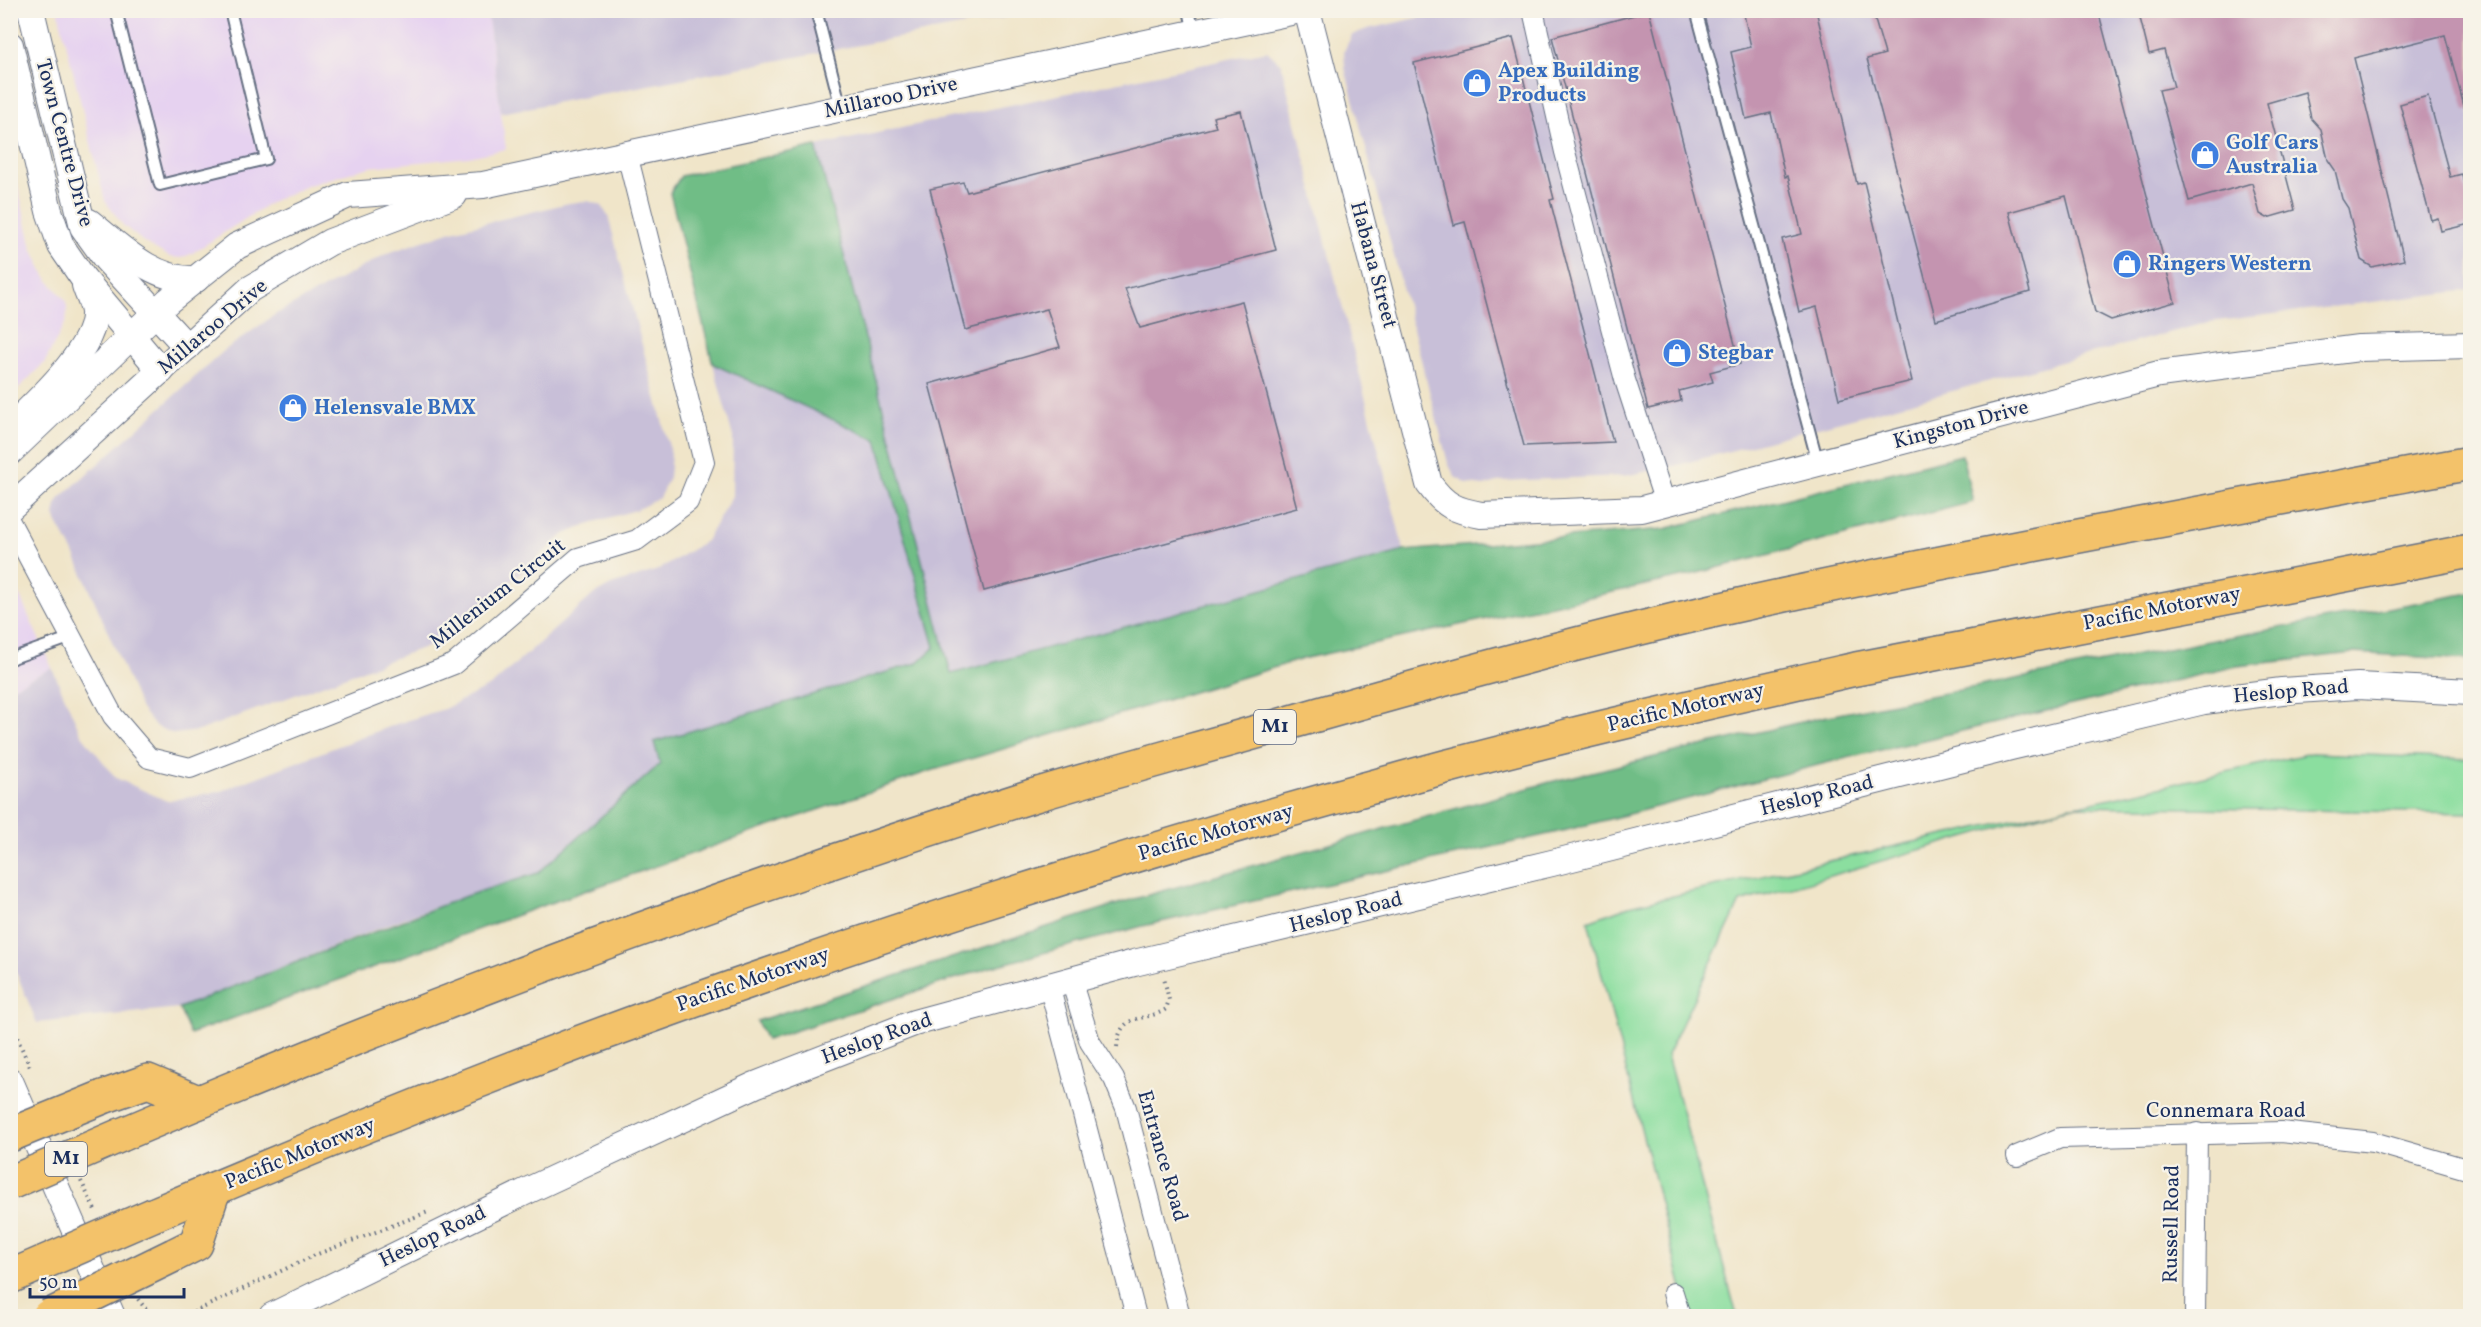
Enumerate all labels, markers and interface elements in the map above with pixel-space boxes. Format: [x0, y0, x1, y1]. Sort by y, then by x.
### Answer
street label: Town Centre Drive [28, 56, 100, 230]
place label: Apex Building Products [1498, 57, 1639, 110]
shop icon: Apex Building Products [1461, 67, 1493, 99]
street label: Millaroo Drive [822, 70, 960, 126]
place label: Golf Cars Australia [2226, 129, 2319, 182]
shop icon: Golf Cars Australia [2189, 139, 2221, 171]
street label: Habana Street [1342, 198, 1404, 332]
shop icon: Ringers Western [2111, 248, 2143, 280]
place label: Ringers Western [2148, 250, 2312, 279]
street label: Millaroo Drive [152, 272, 274, 382]
shop icon: Stegbar [1661, 337, 1693, 369]
place label: Stegbar [1698, 339, 1774, 368]
shop icon: Helensvale BMX [277, 392, 309, 424]
street label: Kingston Drive [1890, 393, 2032, 457]
place label: Helensvale BMX [314, 394, 476, 423]
street label: Millenium Circuit [424, 532, 572, 656]
street label: Pacific Motorway [2081, 579, 2244, 638]
street label: Heslop Road [2232, 673, 2350, 711]
street label: Pacific Motorway [1605, 676, 1768, 740]
road number: M1 [1254, 710, 1296, 744]
street label: Heslop Road [1757, 768, 1877, 824]
street label: Pacific Motorway [1135, 797, 1298, 869]
street label: Heslop Road [1286, 885, 1406, 941]
street label: Pacific Motorway [673, 940, 834, 1020]
street label: Heslop Road [818, 1006, 936, 1072]
street label: Entrance Road [1129, 1087, 1195, 1225]
street label: Connemara Road [2146, 1097, 2306, 1126]
street label: Pacific Motorway [220, 1110, 380, 1197]
road number: M1 [45, 1142, 87, 1176]
street label: Russell Road [2156, 1165, 2188, 1283]
street label: Heslop Road [375, 1199, 491, 1275]
scale bar [30, 1261, 184, 1299]
text: 50 m [39, 1271, 78, 1296]

